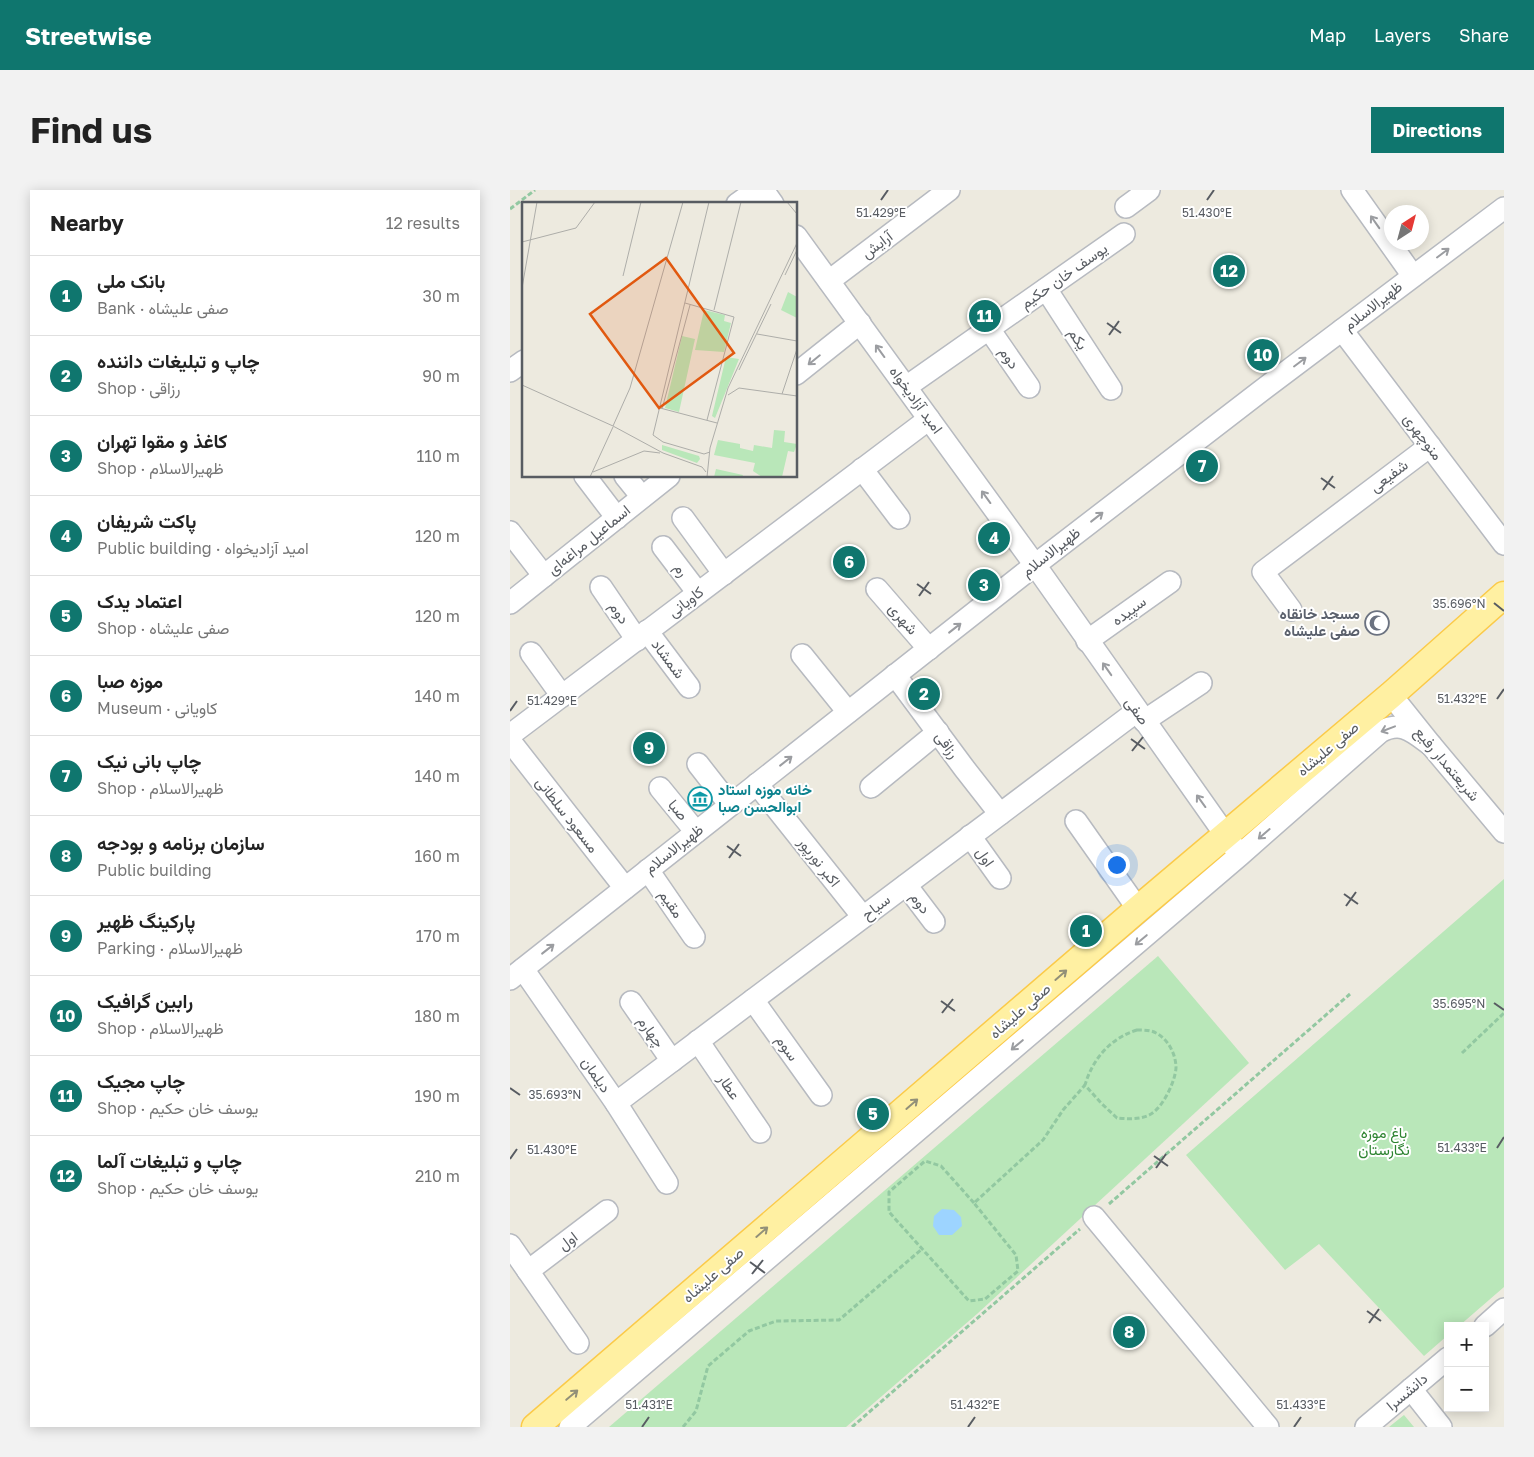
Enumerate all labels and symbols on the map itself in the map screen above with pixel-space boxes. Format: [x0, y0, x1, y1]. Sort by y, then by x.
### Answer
inset map [522, 202, 798, 478]
text: 51.429°E [856, 205, 906, 220]
text: 51.430°E [1182, 205, 1232, 220]
north arrow [1384, 205, 1429, 250]
one-way arrow [1370, 215, 1380, 229]
street label: آرایش [857, 226, 898, 263]
street label: یوسف خان حکیم [1016, 238, 1112, 314]
one-way arrow [1436, 248, 1449, 259]
pin: 12 [1213, 252, 1245, 290]
street label: ظهیرالاسلام [1339, 277, 1407, 335]
pin: 11 [969, 297, 1001, 335]
street label: یکم [1064, 324, 1092, 354]
pin: 10 [1247, 336, 1279, 374]
street label: دوم [994, 343, 1024, 373]
one-way arrow [875, 345, 885, 359]
one-way arrow [808, 354, 821, 365]
one-way arrow [1293, 357, 1307, 367]
street label: امید آزادیخواه [886, 362, 947, 437]
street label: منوچهری [1399, 410, 1447, 464]
pin: 7 [1186, 447, 1218, 485]
street label: شفیعی [1366, 455, 1412, 497]
one-way arrow [980, 491, 991, 504]
street label: اسماعیل مراغه‌ای [543, 500, 635, 580]
one-way arrow [1090, 512, 1103, 523]
pin: 4 [978, 519, 1010, 557]
street label: ظهیرالاسلام [1017, 523, 1085, 581]
pin: 6 [833, 543, 865, 581]
street label: رم [669, 559, 693, 581]
pin: 3 [968, 566, 1000, 604]
street label: کاویانی [664, 582, 708, 622]
street label: سپیده [1108, 592, 1150, 630]
text: 35.696°N [1432, 596, 1486, 611]
street label: دوم [604, 598, 634, 628]
street label: شهری [884, 599, 922, 639]
place label: مسجد خانقاه صفی علیشاه [1279, 604, 1360, 640]
mosque icon: مسجد خانقاه صفی علیشاه [1364, 610, 1390, 636]
one-way arrow [948, 623, 961, 634]
street label: شمشاد [648, 635, 689, 682]
one-way arrow [1102, 662, 1112, 676]
pin: 2 [908, 675, 940, 713]
text: 51.432°E [1437, 691, 1487, 706]
text: 51.429°E [527, 693, 577, 708]
street label: صفی [1120, 693, 1154, 729]
street label: صفی علیشاه [1293, 717, 1363, 781]
street label: شریعتمدار رفیع [1409, 723, 1484, 806]
one-way arrow [1381, 725, 1396, 734]
street label: رزاقی [930, 727, 964, 763]
pin: 9 [633, 729, 665, 767]
one-way arrow [779, 756, 792, 767]
street label: مسعود سلطانی [531, 773, 603, 857]
place label: خانه موزه استاد ابوالحسن صبا [718, 780, 812, 816]
museum icon: خانه موزه استاد ابوالحسن صبا [687, 786, 713, 812]
street label: صبا [664, 795, 693, 824]
one-way arrow [1196, 795, 1207, 808]
street label: ظهیرالاسلام [640, 820, 708, 878]
one-way arrow [1258, 828, 1271, 840]
street label: اکبر نورپور [793, 832, 845, 891]
street label: اول [972, 843, 999, 870]
your location [1104, 852, 1130, 878]
street label: مقیم [654, 886, 688, 922]
street label: دوم [905, 888, 935, 918]
street label: سیاح [858, 890, 895, 925]
pin: 1 [1070, 912, 1102, 950]
one-way arrow [1135, 934, 1148, 945]
one-way arrow [541, 943, 554, 954]
one-way arrow [1055, 969, 1068, 981]
street label: صفی علیشاه [985, 979, 1055, 1043]
text: 35.695°N [1433, 996, 1485, 1011]
street label: چهارم [633, 1012, 669, 1052]
street label: سوم [771, 1031, 803, 1065]
one-way arrow [1011, 1040, 1024, 1051]
street label: دیلمان [577, 1053, 615, 1096]
street label: عطار [713, 1069, 745, 1103]
text: 35.693°N [529, 1087, 581, 1102]
pin: 5 [857, 1095, 889, 1133]
one-way arrow [905, 1098, 918, 1109]
park label: باغ موزه نگارستان [1358, 1123, 1410, 1159]
text: 51.433°E [1437, 1140, 1487, 1155]
text: 51.430°E [527, 1142, 577, 1157]
street label: اول [554, 1227, 581, 1254]
one-way arrow [755, 1227, 768, 1238]
street label: صفی علیشاه [678, 1243, 748, 1307]
pin: 8 [1113, 1313, 1145, 1351]
street label: دانشسرا [1382, 1369, 1431, 1414]
one-way arrow [566, 1390, 579, 1401]
text: 51.431°E [625, 1397, 673, 1412]
text: 51.432°E [950, 1397, 1000, 1412]
text: 51.433°E [1276, 1397, 1326, 1412]

